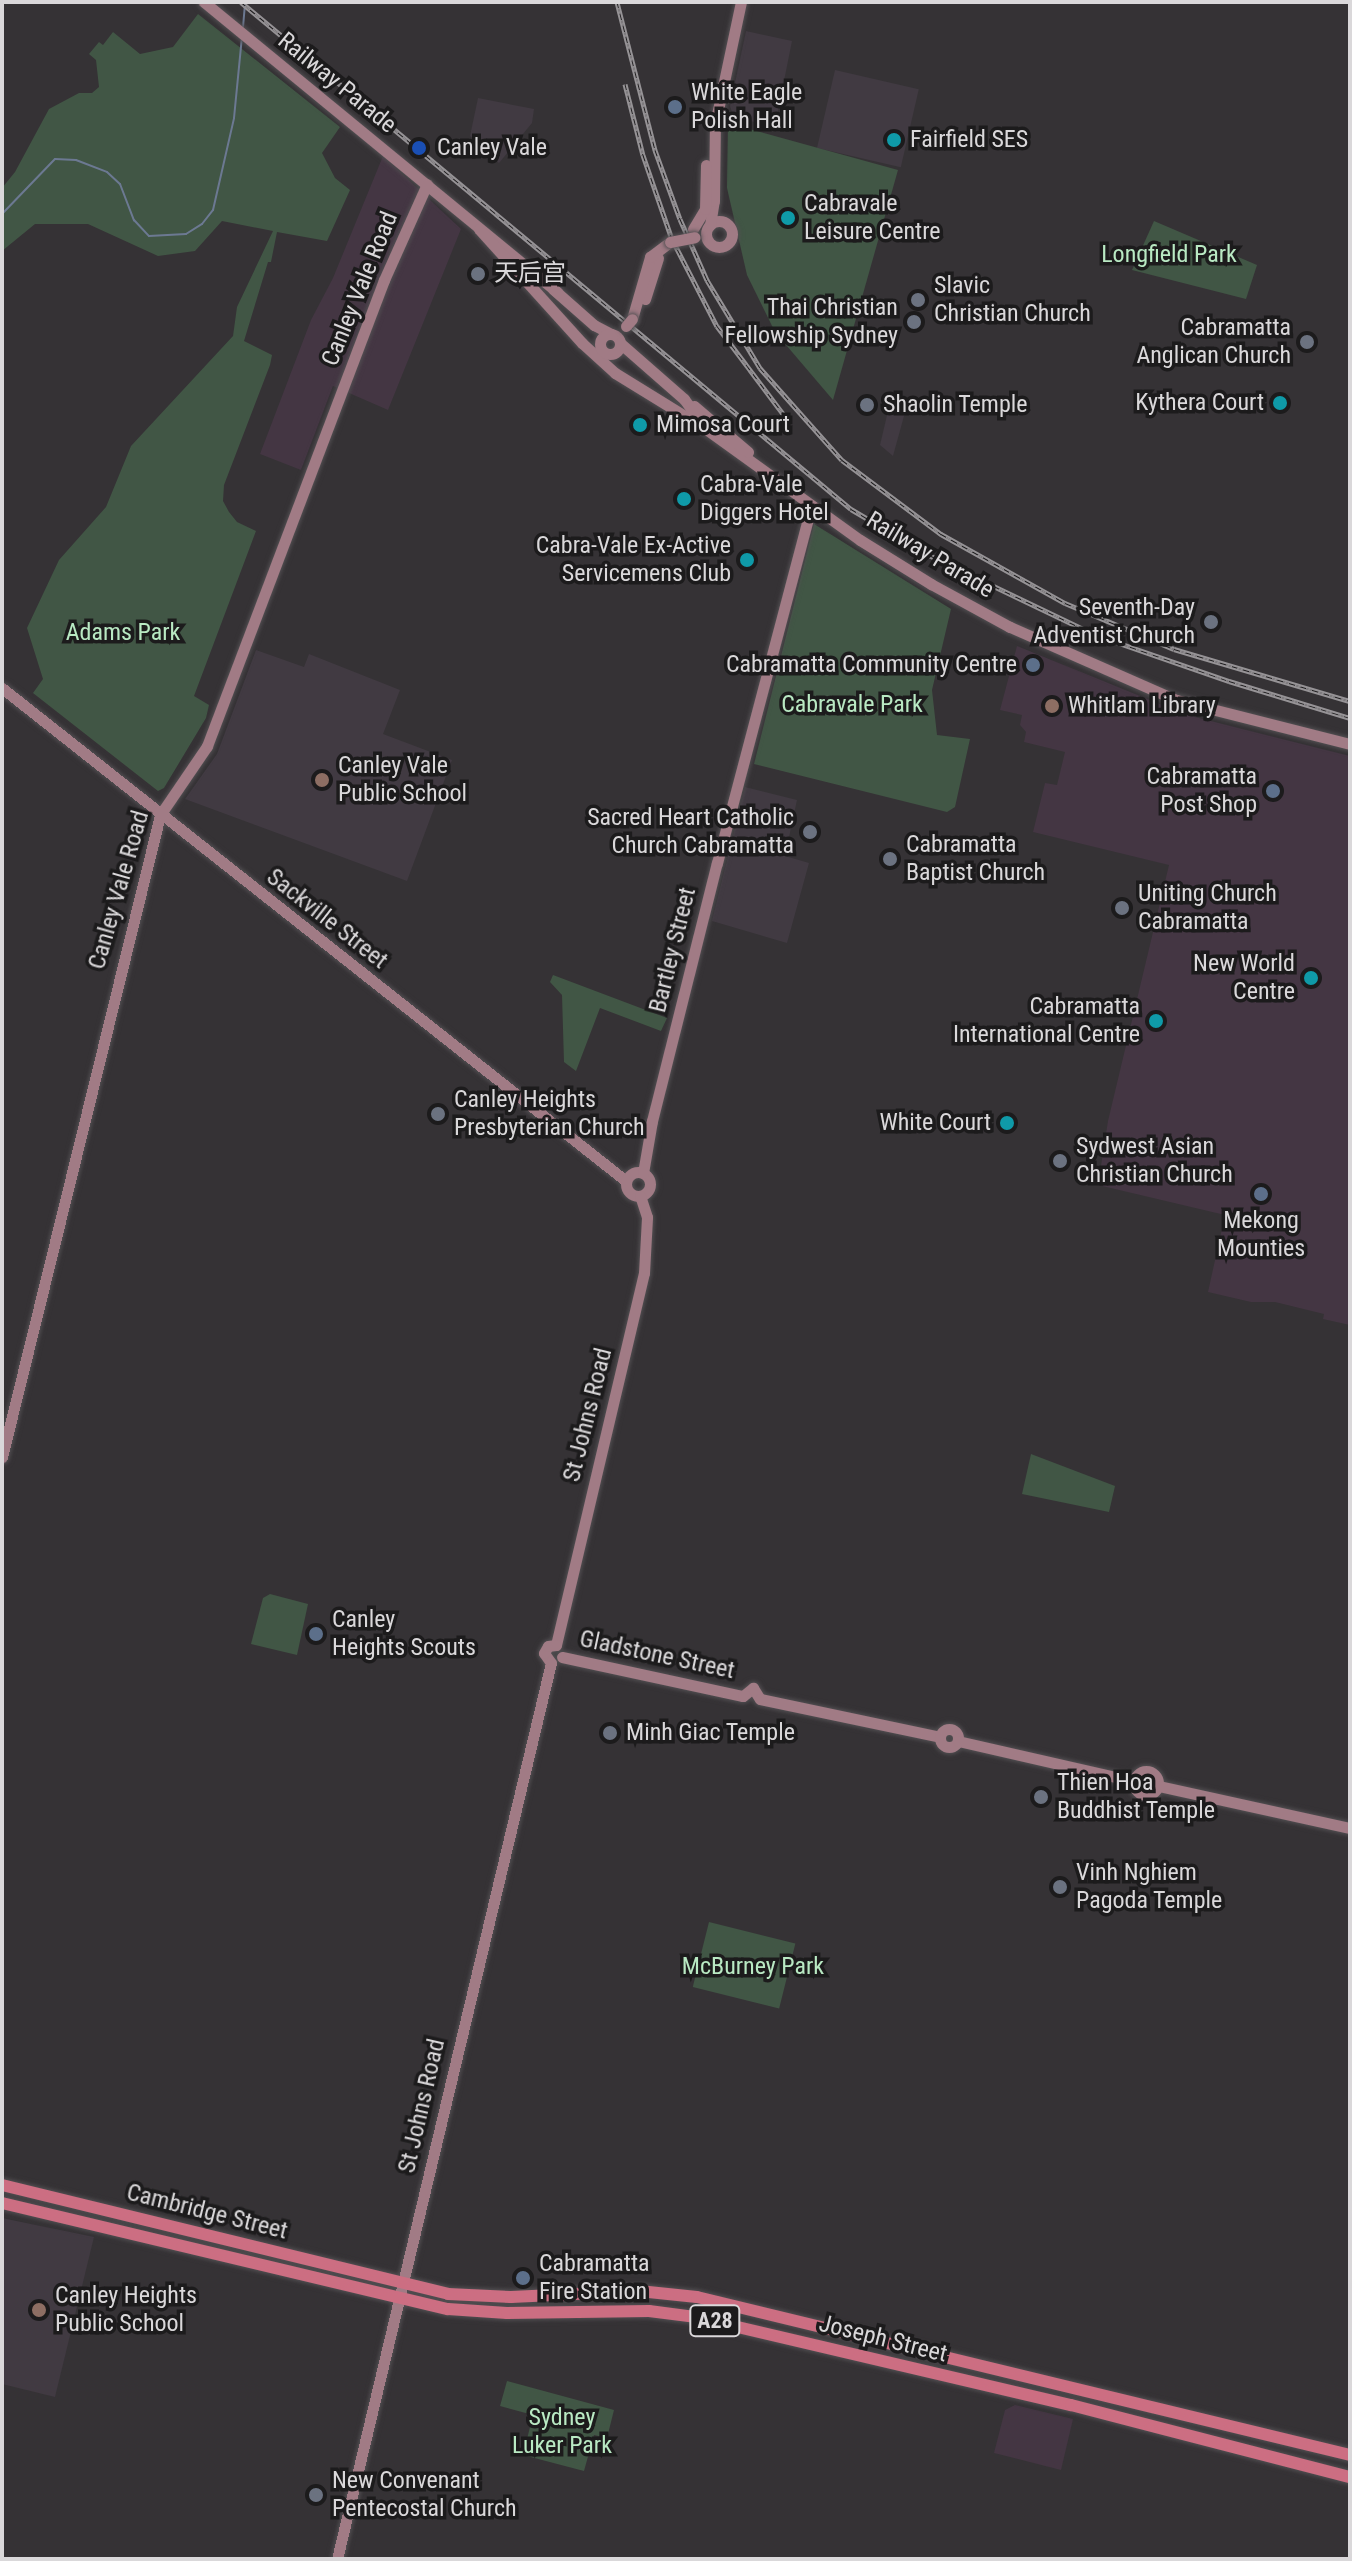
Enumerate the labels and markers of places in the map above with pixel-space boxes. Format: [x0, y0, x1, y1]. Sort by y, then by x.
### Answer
place label: White Eagle Polish Hall [691, 79, 802, 135]
marker: White Eagle Polish Hall [666, 98, 684, 116]
place label: Fairfield SES [910, 126, 1028, 154]
marker: Fairfield SES [885, 131, 903, 149]
place label: Canley Vale [437, 134, 547, 162]
marker: Canley Vale [408, 137, 430, 159]
place label: Cabravale Leisure Centre [804, 190, 940, 246]
marker: Cabravale Leisure Centre [779, 209, 797, 227]
place label: 天后宫 [494, 260, 566, 288]
marker: 天后宫 [469, 265, 487, 283]
place label: Slavic Christian Church [934, 272, 1091, 328]
marker: Slavic Christian Church [909, 291, 927, 309]
place label: Thai Christian Fellowship Sydney [724, 294, 898, 350]
marker: Thai Christian Fellowship Sydney [905, 313, 923, 331]
place label: Cabramatta Anglican Church [1136, 314, 1291, 370]
marker: Cabramatta Anglican Church [1298, 333, 1316, 351]
place label: Kythera Court [1135, 389, 1264, 417]
place label: Shaolin Temple [883, 391, 1028, 419]
marker: Kythera Court [1271, 394, 1289, 412]
marker: Shaolin Temple [858, 396, 876, 414]
place label: Mimosa Court [656, 411, 790, 439]
marker: Mimosa Court [631, 416, 649, 434]
place label: Cabra-Vale Diggers Hotel [700, 471, 829, 527]
marker: Cabra-Vale Diggers Hotel [675, 490, 693, 508]
place label: Cabra-Vale Ex-Active Servicemens Club [536, 532, 731, 588]
marker: Cabra-Vale Ex-Active Servicemens Club [738, 551, 756, 569]
place label: Seventh-Day Adventist Church [1034, 594, 1195, 650]
marker: Seventh-Day Adventist Church [1202, 613, 1220, 631]
place label: Cabramatta Community Centre [726, 651, 1017, 679]
marker: Cabramatta Community Centre [1024, 656, 1042, 674]
place label: Whitlam Library [1068, 692, 1216, 720]
marker: Whitlam Library [1043, 697, 1061, 715]
place label: Canley Vale Public School [338, 752, 467, 808]
place label: Cabramatta Post Shop [1146, 763, 1257, 819]
marker: Canley Vale Public School [313, 771, 331, 789]
marker: Cabramatta Post Shop [1264, 782, 1282, 800]
place label: Sacred Heart Catholic Church Cabramatta [587, 804, 794, 860]
marker: Sacred Heart Catholic Church Cabramatta [801, 823, 819, 841]
place label: Cabramatta Baptist Church [906, 831, 1045, 887]
marker: Cabramatta Baptist Church [881, 850, 899, 868]
place label: Uniting Church Cabramatta [1138, 880, 1277, 936]
marker: Uniting Church Cabramatta [1113, 899, 1131, 917]
place label: New World Centre [1193, 950, 1295, 1006]
marker: New World Centre [1302, 969, 1320, 987]
place label: Cabramatta International Centre [953, 993, 1140, 1049]
marker: Cabramatta International Centre [1147, 1012, 1165, 1030]
place label: Canley Heights Presbyterian Church [454, 1086, 645, 1142]
marker: Canley Heights Presbyterian Church [429, 1105, 447, 1123]
place label: White Court [880, 1109, 991, 1137]
marker: White Court [998, 1114, 1016, 1132]
place label: Sydwest Asian Christian Church [1076, 1133, 1233, 1189]
marker: Sydwest Asian Christian Church [1051, 1152, 1069, 1170]
marker: Mekong Mounties [1252, 1185, 1270, 1203]
place label: Mekong Mounties [1217, 1207, 1305, 1263]
place label: Canley Heights Scouts [332, 1606, 476, 1662]
marker: Canley Heights Scouts [307, 1625, 325, 1643]
place label: Minh Giac Temple [626, 1719, 795, 1747]
marker: Minh Giac Temple [601, 1724, 619, 1742]
place label: Thien Hoa Buddhist Temple [1057, 1769, 1215, 1825]
marker: Thien Hoa Buddhist Temple [1032, 1788, 1050, 1806]
place label: Vinh Nghiem Pagoda Temple [1076, 1859, 1223, 1915]
marker: Vinh Nghiem Pagoda Temple [1051, 1878, 1069, 1896]
place label: Cabramatta Fire Station [539, 2250, 650, 2306]
marker: Cabramatta Fire Station [514, 2269, 532, 2287]
place label: Canley Heights Public School [55, 2282, 197, 2338]
marker: Canley Heights Public School [30, 2301, 48, 2319]
place label: New Convenant Pentecostal Church [332, 2467, 517, 2523]
marker: New Convenant Pentecostal Church [307, 2486, 325, 2504]

